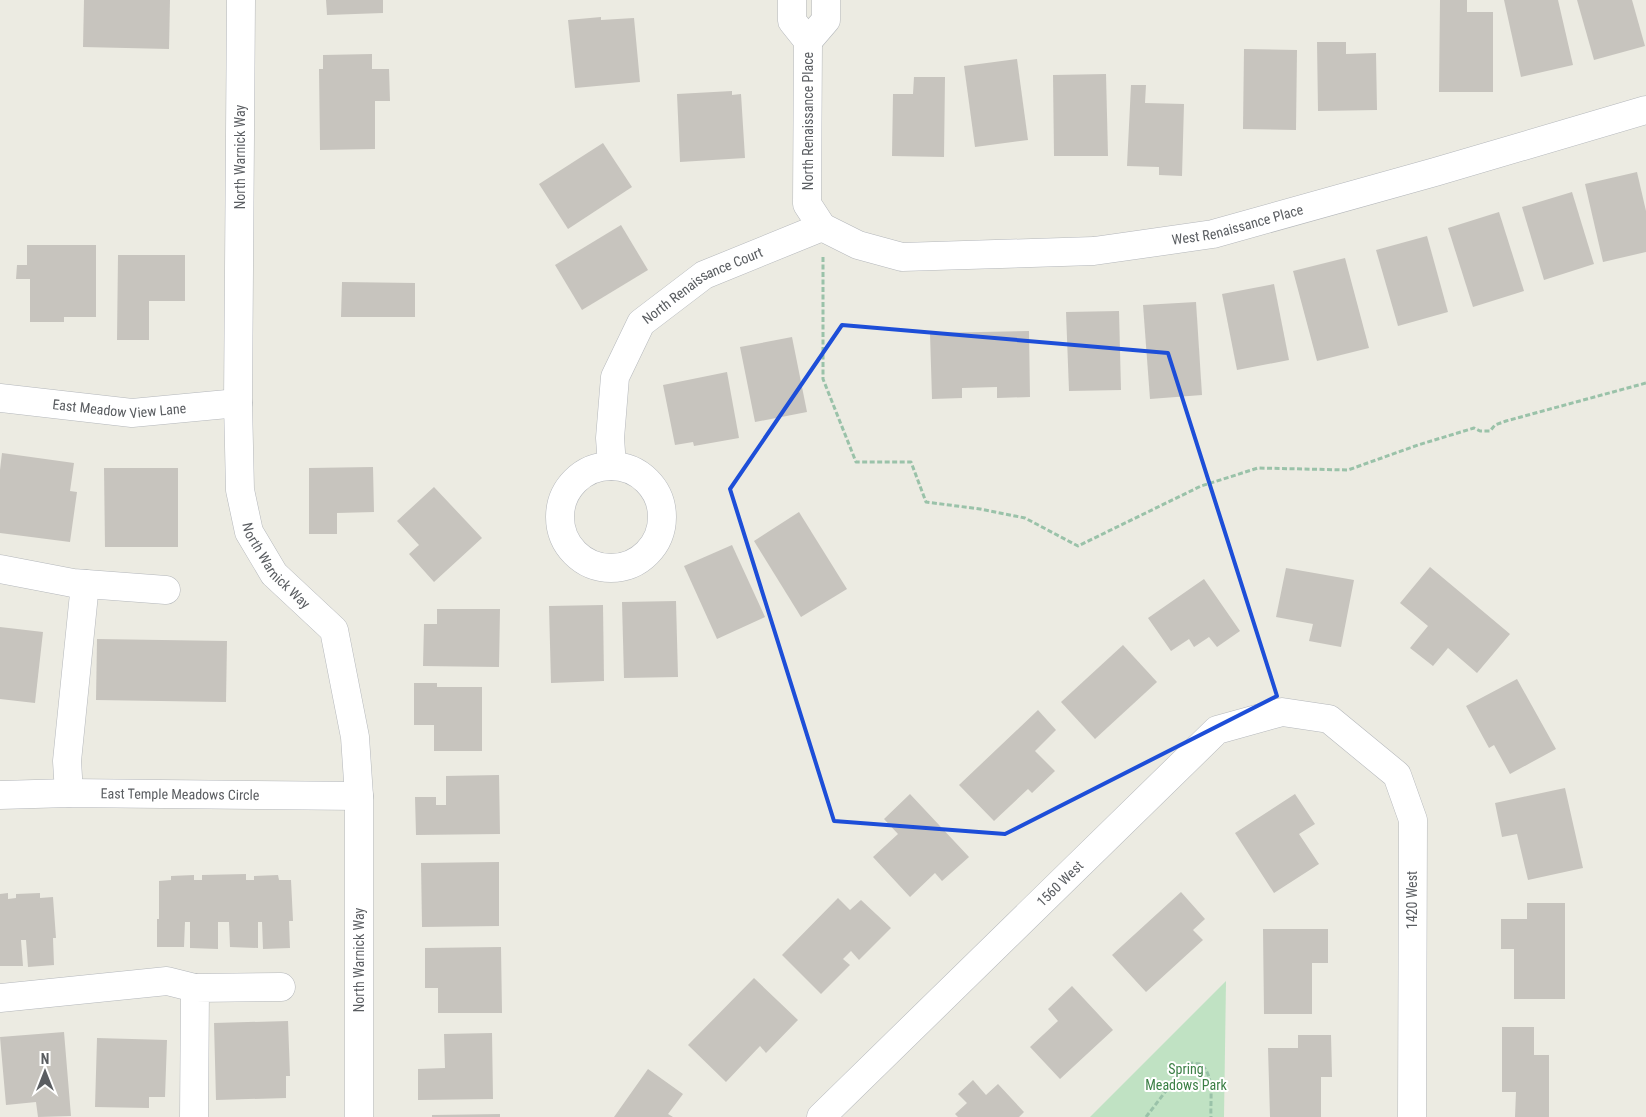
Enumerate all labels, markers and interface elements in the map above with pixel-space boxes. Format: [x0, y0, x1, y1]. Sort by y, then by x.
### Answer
street label: North Renaissance Place [800, 51, 816, 190]
street label: North Warnick Way [232, 104, 248, 209]
street label: West Renaissance Place [1171, 201, 1305, 248]
street label: North Renaissance Court [639, 244, 765, 327]
street label: East Meadow View Lane [52, 396, 187, 421]
street label: North Warnick Way [239, 521, 314, 612]
street label: East Temple Meadows Circle [100, 785, 260, 803]
street label: 1560 West [1033, 857, 1086, 910]
street label: 1420 West [1404, 871, 1420, 929]
street label: North Warnick Way [351, 907, 367, 1012]
north arrow [20, 1047, 70, 1097]
text: N [41, 1051, 49, 1067]
park label: Spring Meadows Park [1145, 1061, 1227, 1093]

